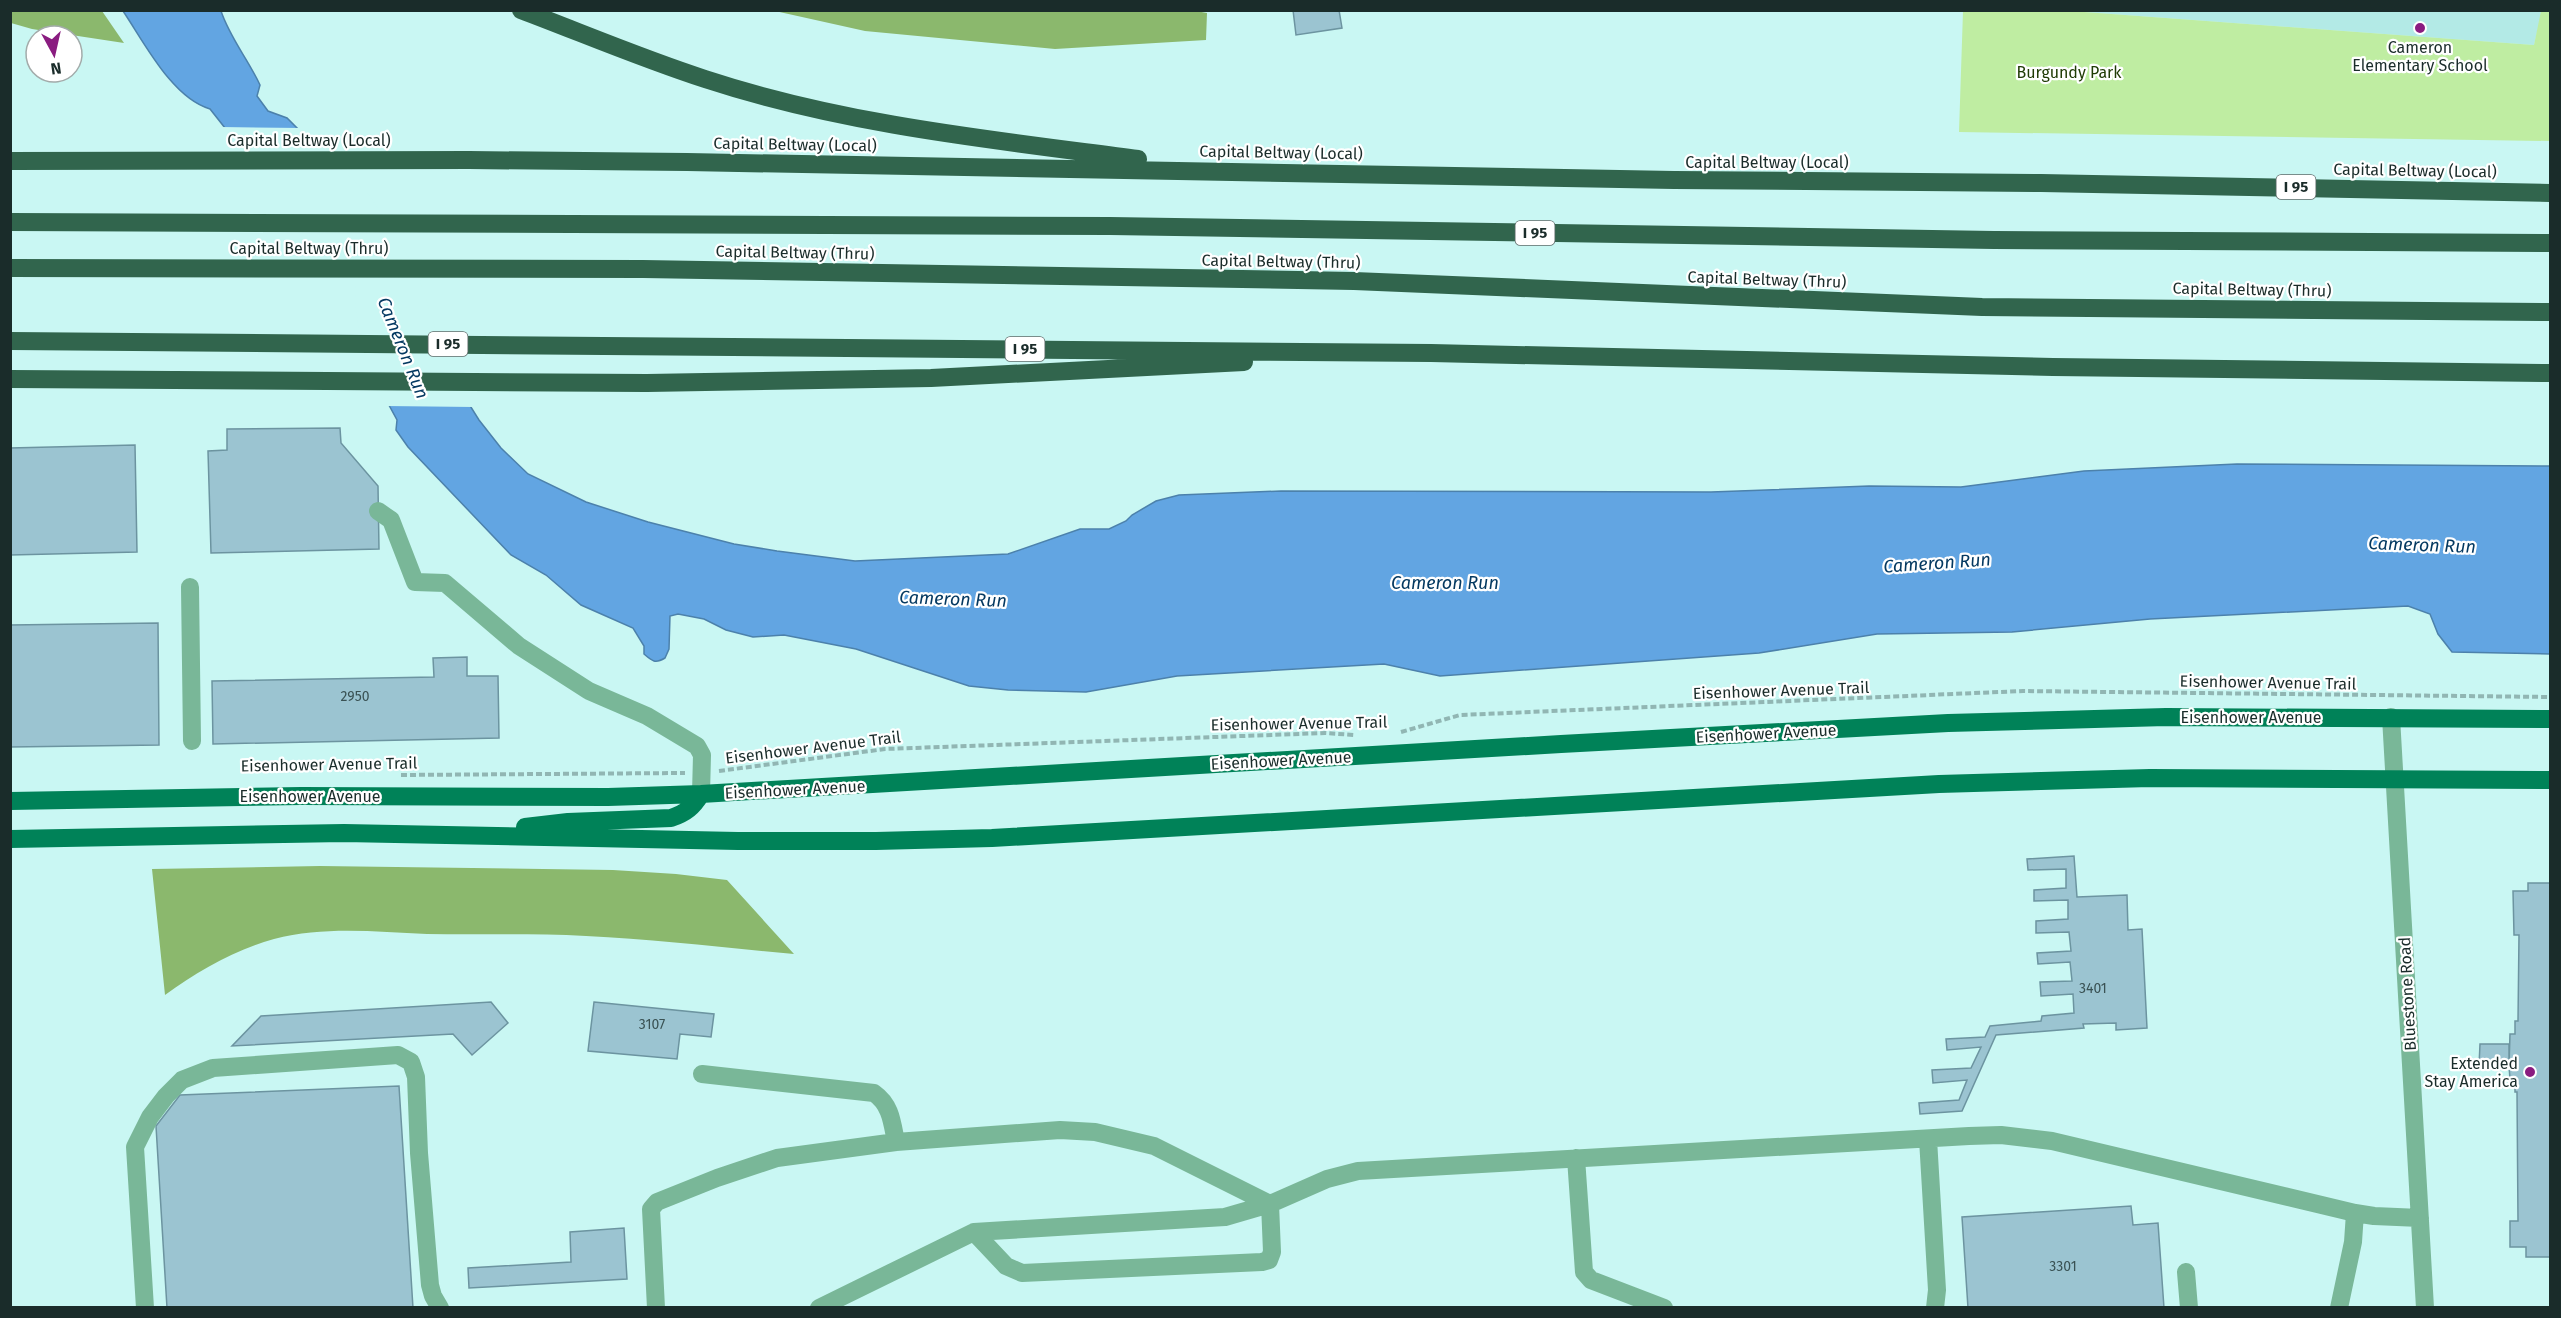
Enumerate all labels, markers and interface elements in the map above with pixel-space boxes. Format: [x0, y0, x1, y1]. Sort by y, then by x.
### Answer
marker: Cameron Elementary School [2413, 21, 2427, 35]
north arrow [24, 24, 84, 84]
place label: Cameron Elementary School [2352, 38, 2488, 75]
text: N [49, 58, 63, 79]
park label: Burgundy Park [2017, 63, 2122, 82]
street label: Capital Beltway (Local) [227, 131, 391, 150]
street label: Capital Beltway (Local) [713, 134, 877, 155]
street label: Capital Beltway (Local) [1199, 142, 1363, 163]
street label: Capital Beltway (Local) [1685, 153, 1849, 172]
street label: Capital Beltway (Local) [2333, 160, 2497, 181]
road number: I 95 [2276, 175, 2316, 199]
road number: I 95 [1516, 221, 1555, 245]
street label: Capital Beltway (Thru) [230, 239, 388, 258]
street label: Capital Beltway (Thru) [715, 242, 875, 263]
street label: Capital Beltway (Thru) [1201, 251, 1361, 272]
street label: Capital Beltway (Thru) [1687, 267, 1847, 292]
street label: Capital Beltway (Thru) [2172, 279, 2332, 300]
water label: Cameron Run [373, 294, 433, 402]
road number: I 95 [428, 332, 468, 356]
road number: I 95 [1006, 337, 1044, 361]
water label: Cameron Run [2368, 532, 2476, 558]
water label: Cameron Run [1882, 548, 1992, 578]
water label: Cameron Run [1391, 572, 1499, 594]
water label: Cameron Run [899, 586, 1007, 612]
street label: Eisenhower Avenue Trail [2180, 671, 2357, 694]
street label: Eisenhower Avenue Trail [1692, 678, 1870, 703]
house number: 2950 [341, 688, 370, 705]
street label: Eisenhower Avenue [2180, 708, 2322, 727]
street label: Eisenhower Avenue Trail [1211, 712, 1388, 735]
street label: Eisenhower Avenue [1695, 720, 1837, 747]
street label: Eisenhower Avenue Trail [724, 727, 902, 768]
street label: Eisenhower Avenue [1210, 747, 1352, 774]
street label: Eisenhower Avenue Trail [241, 753, 418, 776]
street label: Eisenhower Avenue [724, 776, 866, 803]
street label: Eisenhower Avenue [239, 787, 381, 806]
street label: Bluestone Road [2395, 937, 2420, 1051]
house number: 3401 [2079, 980, 2107, 997]
house number: 3107 [639, 1016, 665, 1033]
place label: Extended Stay America [2425, 1054, 2518, 1091]
marker: Extended Stay America [2523, 1065, 2537, 1079]
house number: 3301 [2049, 1258, 2077, 1275]

